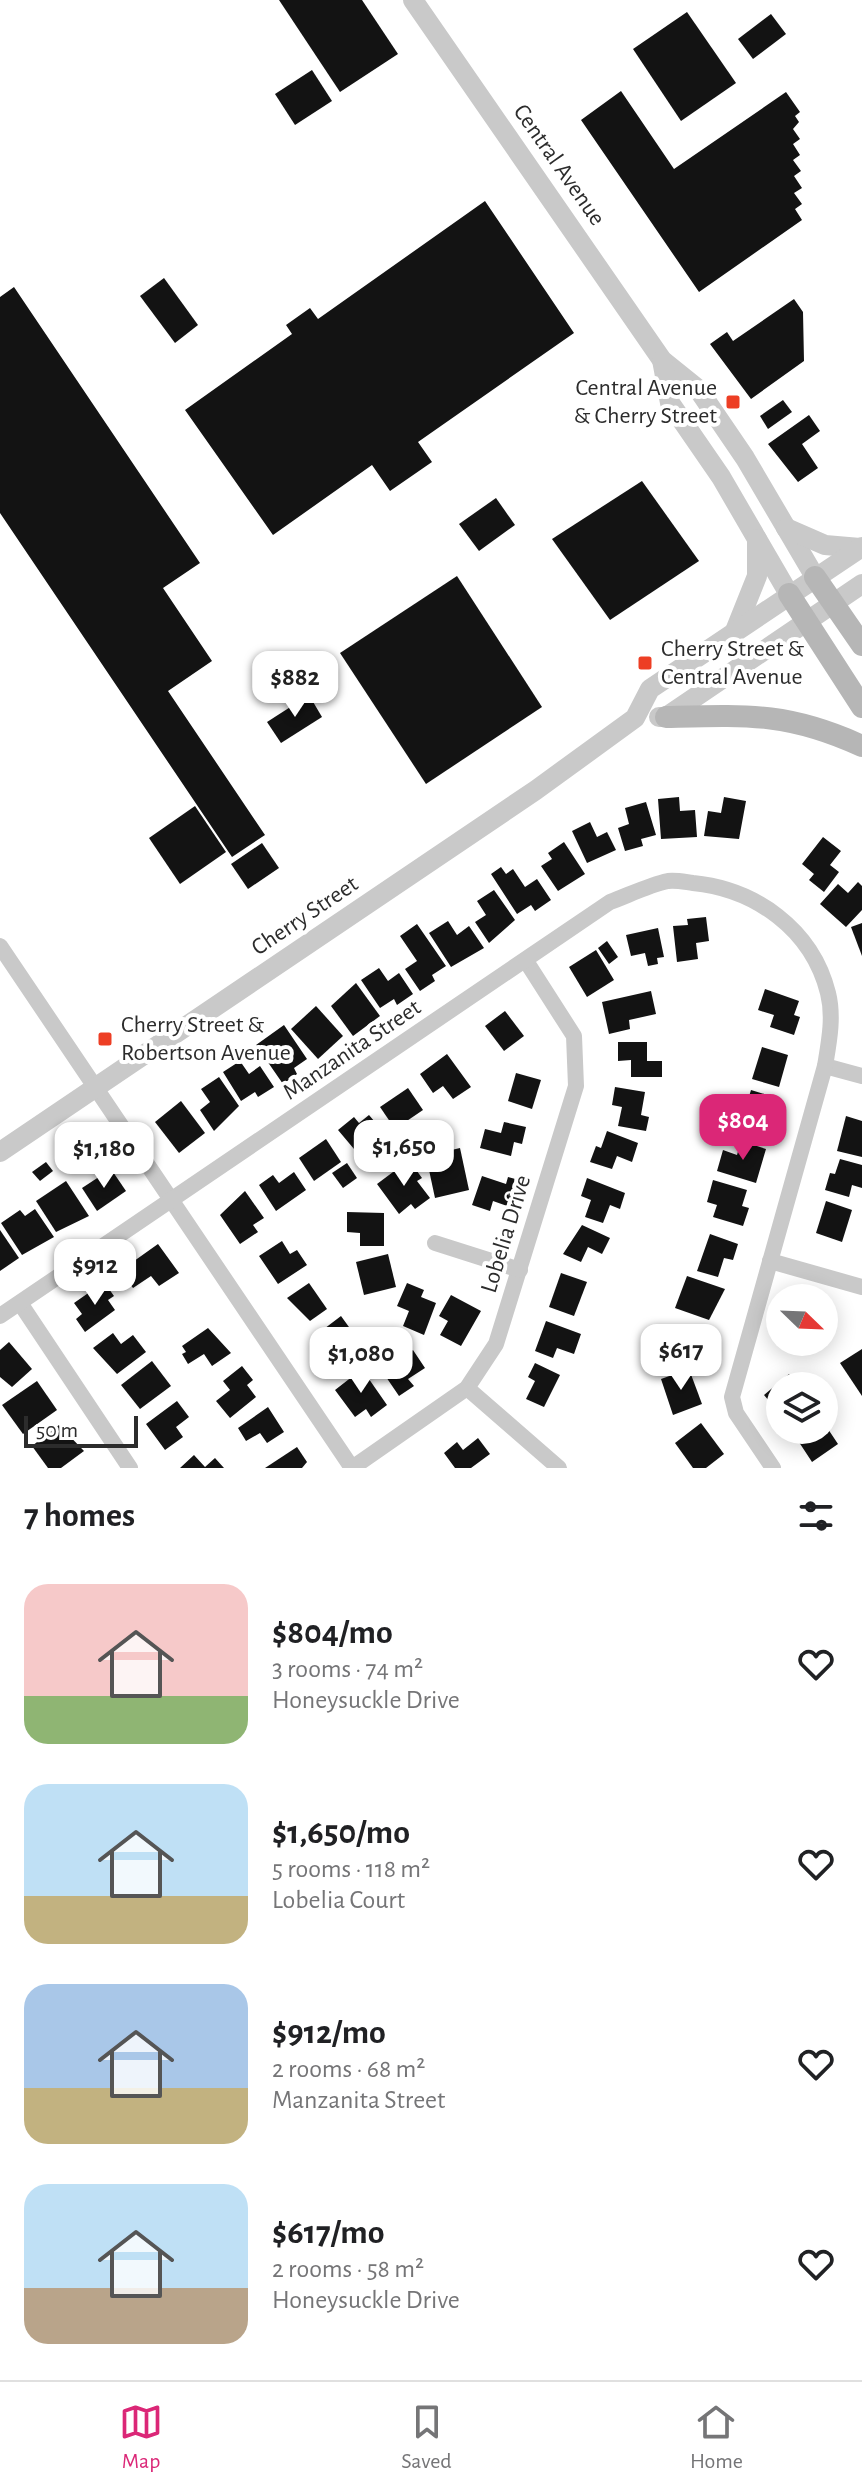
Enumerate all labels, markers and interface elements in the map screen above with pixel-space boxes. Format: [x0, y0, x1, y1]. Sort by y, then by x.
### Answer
street label: Central Avenue [509, 100, 609, 230]
place label: Central Avenue & Cherry Street [574, 376, 717, 428]
marker: Central Avenue & Cherry Street [724, 393, 742, 411]
place label: Cherry Street & Central Avenue [661, 637, 804, 689]
pin: $882 [248, 651, 342, 719]
marker: Cherry Street & Central Avenue [636, 654, 654, 672]
text: $882 [270, 664, 320, 690]
street label: Cherry Street [247, 872, 363, 960]
street label: Manzanita Street [279, 995, 425, 1105]
place label: Cherry Street & Robertson Avenue [121, 1013, 291, 1065]
marker: Cherry Street & Robertson Avenue [96, 1030, 114, 1048]
pin: $804 [696, 1094, 790, 1162]
text: $804 [717, 1107, 769, 1133]
pin: $1,650 [339, 1120, 469, 1188]
pin: $1,180 [39, 1122, 169, 1190]
text: $1,650 [372, 1133, 436, 1159]
text: $1,180 [73, 1135, 135, 1161]
street label: Lobelia Drive [477, 1172, 535, 1296]
pin: $912 [48, 1239, 142, 1307]
text: $912 [72, 1252, 118, 1278]
north arrow [766, 1284, 838, 1356]
map controls [766, 1284, 838, 1444]
pin: $617 [634, 1324, 728, 1392]
pin: $1,080 [296, 1327, 426, 1395]
text: $617 [659, 1337, 703, 1363]
text: $1,080 [328, 1340, 394, 1366]
button: layers [766, 1372, 838, 1444]
scale bar [24, 1412, 138, 1448]
text: 50 m [36, 1419, 78, 1441]
icon: filters [794, 1494, 838, 1538]
text: 7 homes [24, 1499, 135, 1533]
icon: home [88, 1616, 184, 1712]
text: $804/mo [272, 1616, 393, 1650]
icon: heart [794, 1642, 838, 1686]
text: 3 rooms · 74 m² [272, 1656, 423, 1682]
text: Honeysuckle Drive [272, 1687, 460, 1713]
icon: home [88, 1816, 184, 1912]
text: $1,650/mo [272, 1816, 410, 1850]
icon: heart [794, 1842, 838, 1886]
text: 5 rooms · 118 m² [272, 1856, 430, 1882]
text: Lobelia Court [272, 1887, 405, 1913]
icon: home [88, 2016, 184, 2112]
text: $912/mo [272, 2016, 386, 2050]
icon: heart [794, 2042, 838, 2086]
text: 2 rooms · 68 m² [272, 2056, 425, 2082]
text: Manzanita Street [272, 2087, 445, 2113]
icon: home [88, 2216, 184, 2312]
text: $617/mo [272, 2216, 385, 2250]
icon: heart [794, 2242, 838, 2286]
text: 2 rooms · 58 m² [272, 2256, 424, 2282]
text: Honeysuckle Drive [272, 2287, 460, 2313]
tab: Map [119, 2400, 163, 2474]
tab: Saved [401, 2400, 452, 2474]
tab: Home [690, 2400, 743, 2474]

